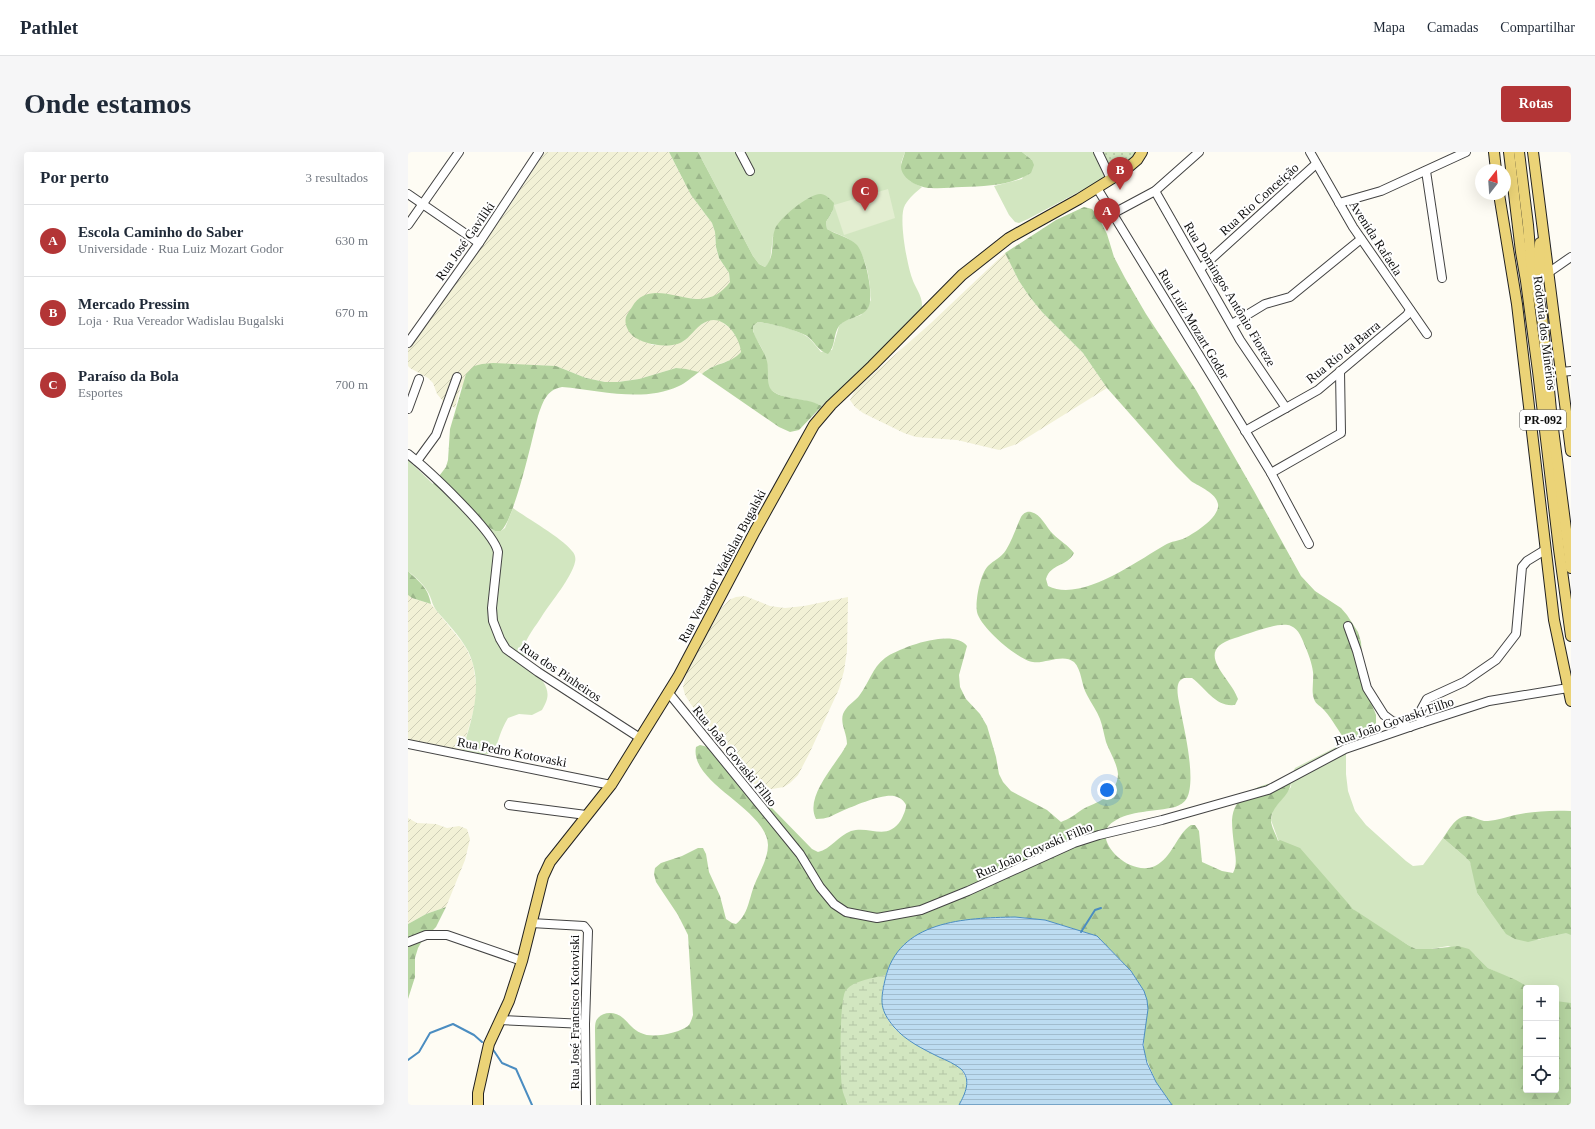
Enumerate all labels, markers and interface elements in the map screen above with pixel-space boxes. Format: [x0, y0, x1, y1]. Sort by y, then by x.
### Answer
text: Pathlet [20, 17, 78, 38]
text: Mapa [1373, 20, 1405, 35]
text: Camadas [1427, 20, 1478, 35]
text: Compartilhar [1500, 20, 1575, 35]
button: Rotas [1501, 86, 1571, 122]
text: Onde estamos [24, 88, 191, 119]
pin: B [1107, 157, 1133, 190]
street label: Rua Rio Conceição [1216, 160, 1302, 238]
north arrow [1475, 164, 1511, 200]
text: Por perto [40, 168, 109, 187]
text: 3 resultados [306, 170, 368, 185]
pin: C [852, 178, 878, 211]
pin: A [1094, 198, 1120, 231]
street label: Avenida Rafaela [1346, 198, 1406, 278]
street label: Rua José Gaviliki [432, 199, 498, 283]
street label: Rua Domingos Antônio Fioreze [1181, 219, 1279, 369]
text: Escola Caminho do Saber [78, 224, 243, 240]
text: A [48, 233, 58, 248]
text: 630 m [335, 233, 368, 248]
text: Universidade · Rua Luiz Mozart Godor [78, 241, 283, 256]
street label: Rua Luiz Mozart Godor [1155, 266, 1233, 382]
street label: Rodovia dos Minérios [1531, 275, 1559, 391]
text: Mercado Pressim [78, 296, 190, 312]
text: B [49, 305, 57, 320]
text: 670 m [335, 305, 368, 320]
text: Loja · Rua Vereador Wadislau Bugalski [78, 313, 284, 328]
street label: Rua Rio da Barra [1303, 318, 1383, 386]
text: Paraíso da Bola [78, 368, 179, 384]
text: C [48, 377, 58, 392]
text: 700 m [335, 377, 368, 392]
text: Esportes [78, 385, 123, 400]
road number: PR-092 [1520, 410, 1566, 430]
street label: Rua Vereador Wadislau Bugalski [675, 486, 769, 645]
street label: Rua dos Pinheiros [518, 639, 604, 705]
street label: Rua João Govaski Filho [1332, 694, 1456, 748]
street label: Rua João Govaski Filho [690, 703, 780, 809]
street label: Rua Pedro Kotovaski [456, 734, 568, 770]
your location [1097, 780, 1117, 800]
street label: Rua João Govaski Filho [973, 819, 1095, 881]
street label: Rua José Francisco Kotoviski [567, 934, 582, 1089]
map controls [1523, 985, 1559, 1093]
button: + [1523, 985, 1559, 1021]
button: − [1523, 1021, 1559, 1057]
button: locate [1523, 1057, 1559, 1093]

